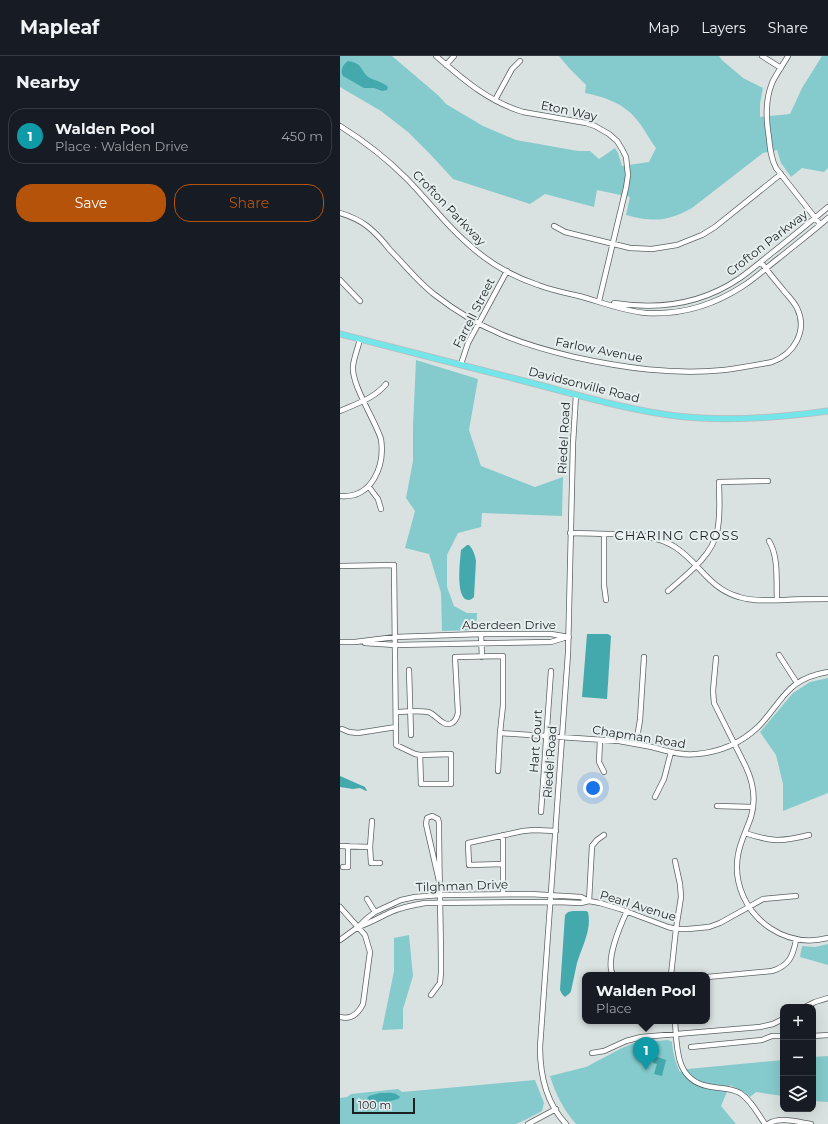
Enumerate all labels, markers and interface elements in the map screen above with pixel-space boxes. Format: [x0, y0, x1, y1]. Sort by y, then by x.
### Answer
text: Mapleaf [20, 16, 99, 39]
text: Map [648, 19, 679, 37]
text: Layers [701, 19, 746, 37]
text: Share [768, 19, 808, 37]
text: Nearby [16, 72, 80, 92]
street label: Eton Way [540, 97, 599, 124]
text: Walden Pool [55, 119, 155, 138]
text: 1 [27, 128, 33, 144]
text: 450 m [281, 128, 323, 144]
text: Place · Walden Drive [55, 138, 188, 154]
street label: Crofton Parkway [410, 167, 489, 249]
button: Save [16, 184, 166, 222]
button: Share [174, 184, 324, 222]
street label: Crofton Parkway [723, 206, 811, 279]
street label: Farrell Street [449, 275, 498, 350]
street label: Farlow Avenue [554, 334, 644, 365]
street label: Davidsonville Road [527, 363, 641, 406]
street label: Riedel Road [554, 401, 573, 474]
district label: CHARING CROSS [615, 527, 739, 543]
street label: Aberdeen Drive [462, 617, 556, 632]
street label: Hart Court [526, 709, 545, 773]
street label: Chapman Road [591, 722, 687, 751]
street label: Riedel Road [539, 725, 560, 799]
your location [583, 778, 603, 798]
street label: Tilghman Drive [416, 876, 508, 895]
street label: Pearl Avenue [598, 887, 678, 924]
popup [582, 972, 710, 1024]
text: Walden Pool [596, 981, 696, 1000]
text: Place [596, 1000, 632, 1016]
map controls [780, 1004, 816, 1112]
button: + [780, 1004, 816, 1040]
pin: 1 [633, 1037, 659, 1070]
button: − [780, 1040, 816, 1076]
button: layers [780, 1076, 816, 1112]
scale bar [352, 1096, 415, 1115]
text: 100 m [358, 1098, 391, 1112]

